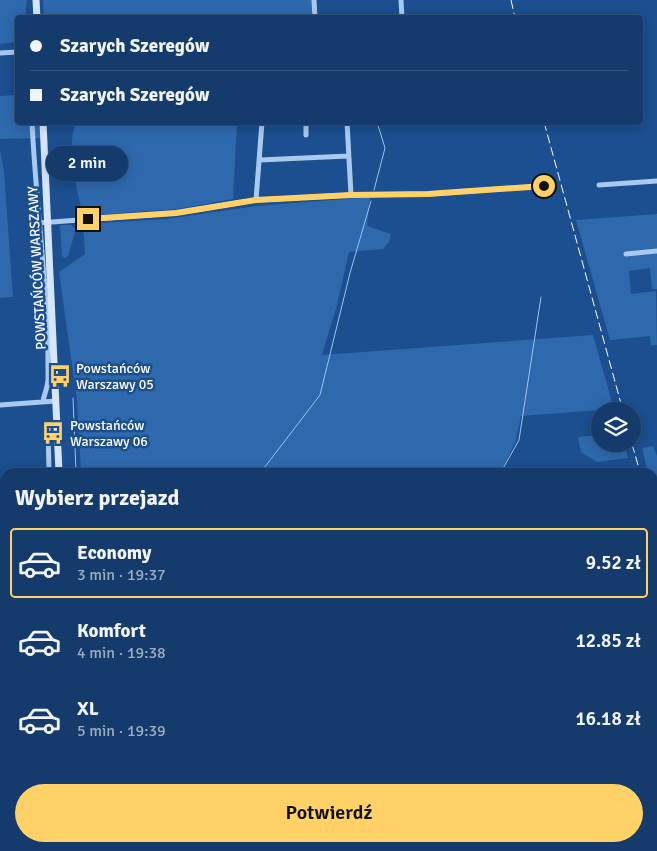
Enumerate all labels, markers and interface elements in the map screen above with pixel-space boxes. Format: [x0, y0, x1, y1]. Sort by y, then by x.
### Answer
text: Szarych Szeregów [60, 34, 209, 58]
text: Szarych Szeregów [60, 83, 209, 107]
callout: 2 min [47, 146, 129, 182]
text: 2 min [68, 153, 106, 173]
route start [533, 175, 555, 197]
street label: POWSTAŃCÓW WARSZAWY [24, 186, 50, 350]
route end [77, 208, 99, 230]
place label: Powstańców Warszawy 05 [76, 360, 154, 393]
bus stop icon: Powstańców Warszawy 05 [47, 363, 73, 389]
map controls [591, 402, 641, 452]
button: layers [591, 402, 641, 452]
place label: Powstańców Warszawy 06 [70, 417, 148, 450]
bus stop icon: Powstańców Warszawy 06 [40, 420, 66, 446]
text: Wybierz przejazd [15, 484, 179, 511]
icon: car [17, 541, 62, 586]
text: Economy [77, 541, 151, 565]
text: 9.52 zł [586, 551, 641, 575]
text: 3 min · 19:37 [77, 565, 166, 585]
icon: car [17, 619, 62, 664]
text: Komfort [77, 619, 146, 643]
text: 12.85 zł [575, 629, 641, 653]
text: 4 min · 19:38 [77, 643, 166, 663]
icon: car [17, 697, 62, 742]
text: XL [77, 697, 99, 721]
text: 16.18 zł [575, 707, 641, 731]
text: 5 min · 19:39 [77, 721, 166, 741]
button: Potwierdź [15, 784, 643, 842]

